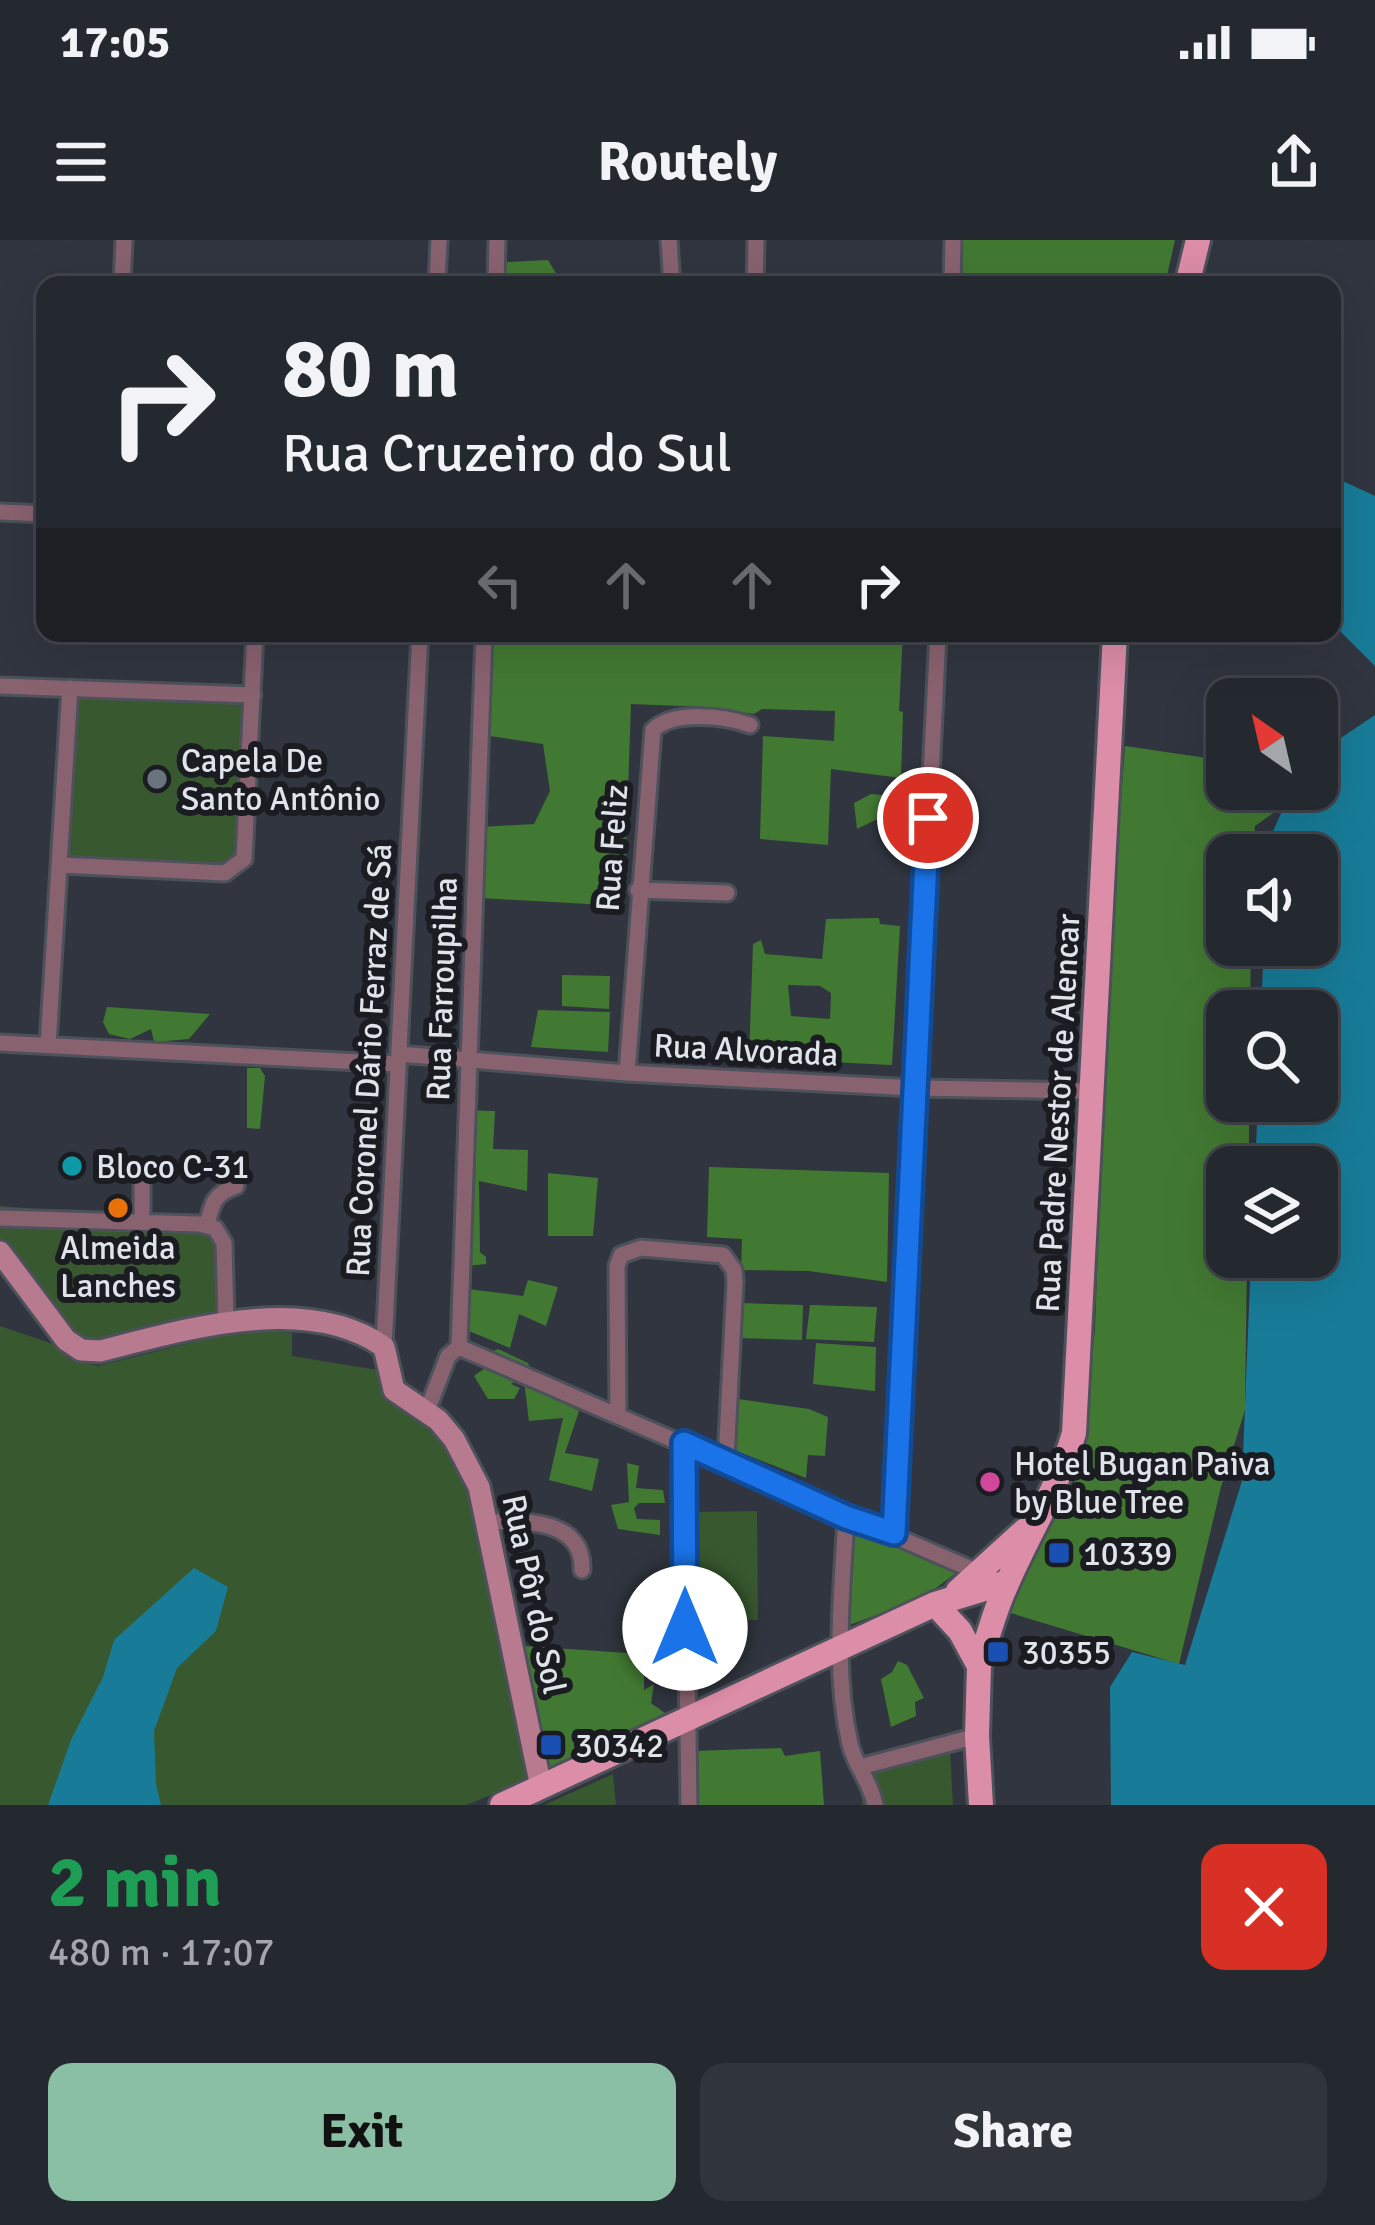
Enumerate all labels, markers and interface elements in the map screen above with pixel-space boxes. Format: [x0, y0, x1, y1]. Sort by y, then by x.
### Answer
text: 17:05 [60, 15, 170, 70]
icon: menu [48, 129, 114, 195]
text: Routely [598, 129, 777, 196]
icon: share [1261, 129, 1327, 195]
text: 80 m [282, 317, 459, 421]
icon: right [84, 324, 240, 480]
text: Rua Cruzeiro do Sul [282, 420, 732, 487]
icon: left [467, 552, 533, 618]
icon: ahead [593, 552, 659, 618]
icon: ahead [719, 552, 785, 618]
icon: right [845, 552, 911, 618]
north arrow [1206, 678, 1338, 810]
map controls [1206, 678, 1338, 1278]
place label: Capela De Santo Antônio [181, 741, 380, 820]
marker: Capela De Santo Antônio [144, 766, 170, 792]
pin [877, 767, 979, 869]
street label: Rua Feliz [588, 783, 637, 913]
icon: arrive [895, 785, 961, 851]
button: sound [1206, 834, 1338, 966]
street label: Rua Coronel Dário Ferraz de Sá [338, 842, 401, 1278]
street label: Rua Farroupilha [418, 877, 467, 1102]
street label: Rua Padre Nestor de Alencar [1028, 913, 1089, 1313]
button: search [1206, 990, 1338, 1122]
street label: Rua Alvorada [653, 1025, 839, 1076]
button: layers [1206, 1146, 1338, 1278]
place label: Bloco C-31 [96, 1147, 249, 1188]
marker: Bloco C-31 [59, 1153, 85, 1179]
marker: Almeida Lanches [105, 1195, 131, 1221]
place label: Almeida Lanches [60, 1228, 176, 1307]
place label: Hotel Bugan Paiva by Blue Tree [1014, 1444, 1270, 1523]
marker: Hotel Bugan Paiva by Blue Tree [977, 1469, 1003, 1495]
street label: Rua Pôr do Sol [492, 1491, 575, 1698]
place label: 10339 [1083, 1534, 1172, 1575]
marker: 10339 [1046, 1540, 1072, 1566]
position arrow [622, 1565, 748, 1691]
place label: 30355 [1022, 1633, 1111, 1674]
marker: 30355 [985, 1639, 1011, 1665]
place label: 30342 [575, 1726, 664, 1767]
marker: 30342 [538, 1732, 564, 1758]
text: 2 min [48, 1838, 222, 1927]
button: close [1201, 1844, 1327, 1970]
text: 480 m · 17:07 [48, 1928, 275, 1976]
button: Exit [48, 2063, 676, 2201]
button: Share [700, 2063, 1327, 2201]

